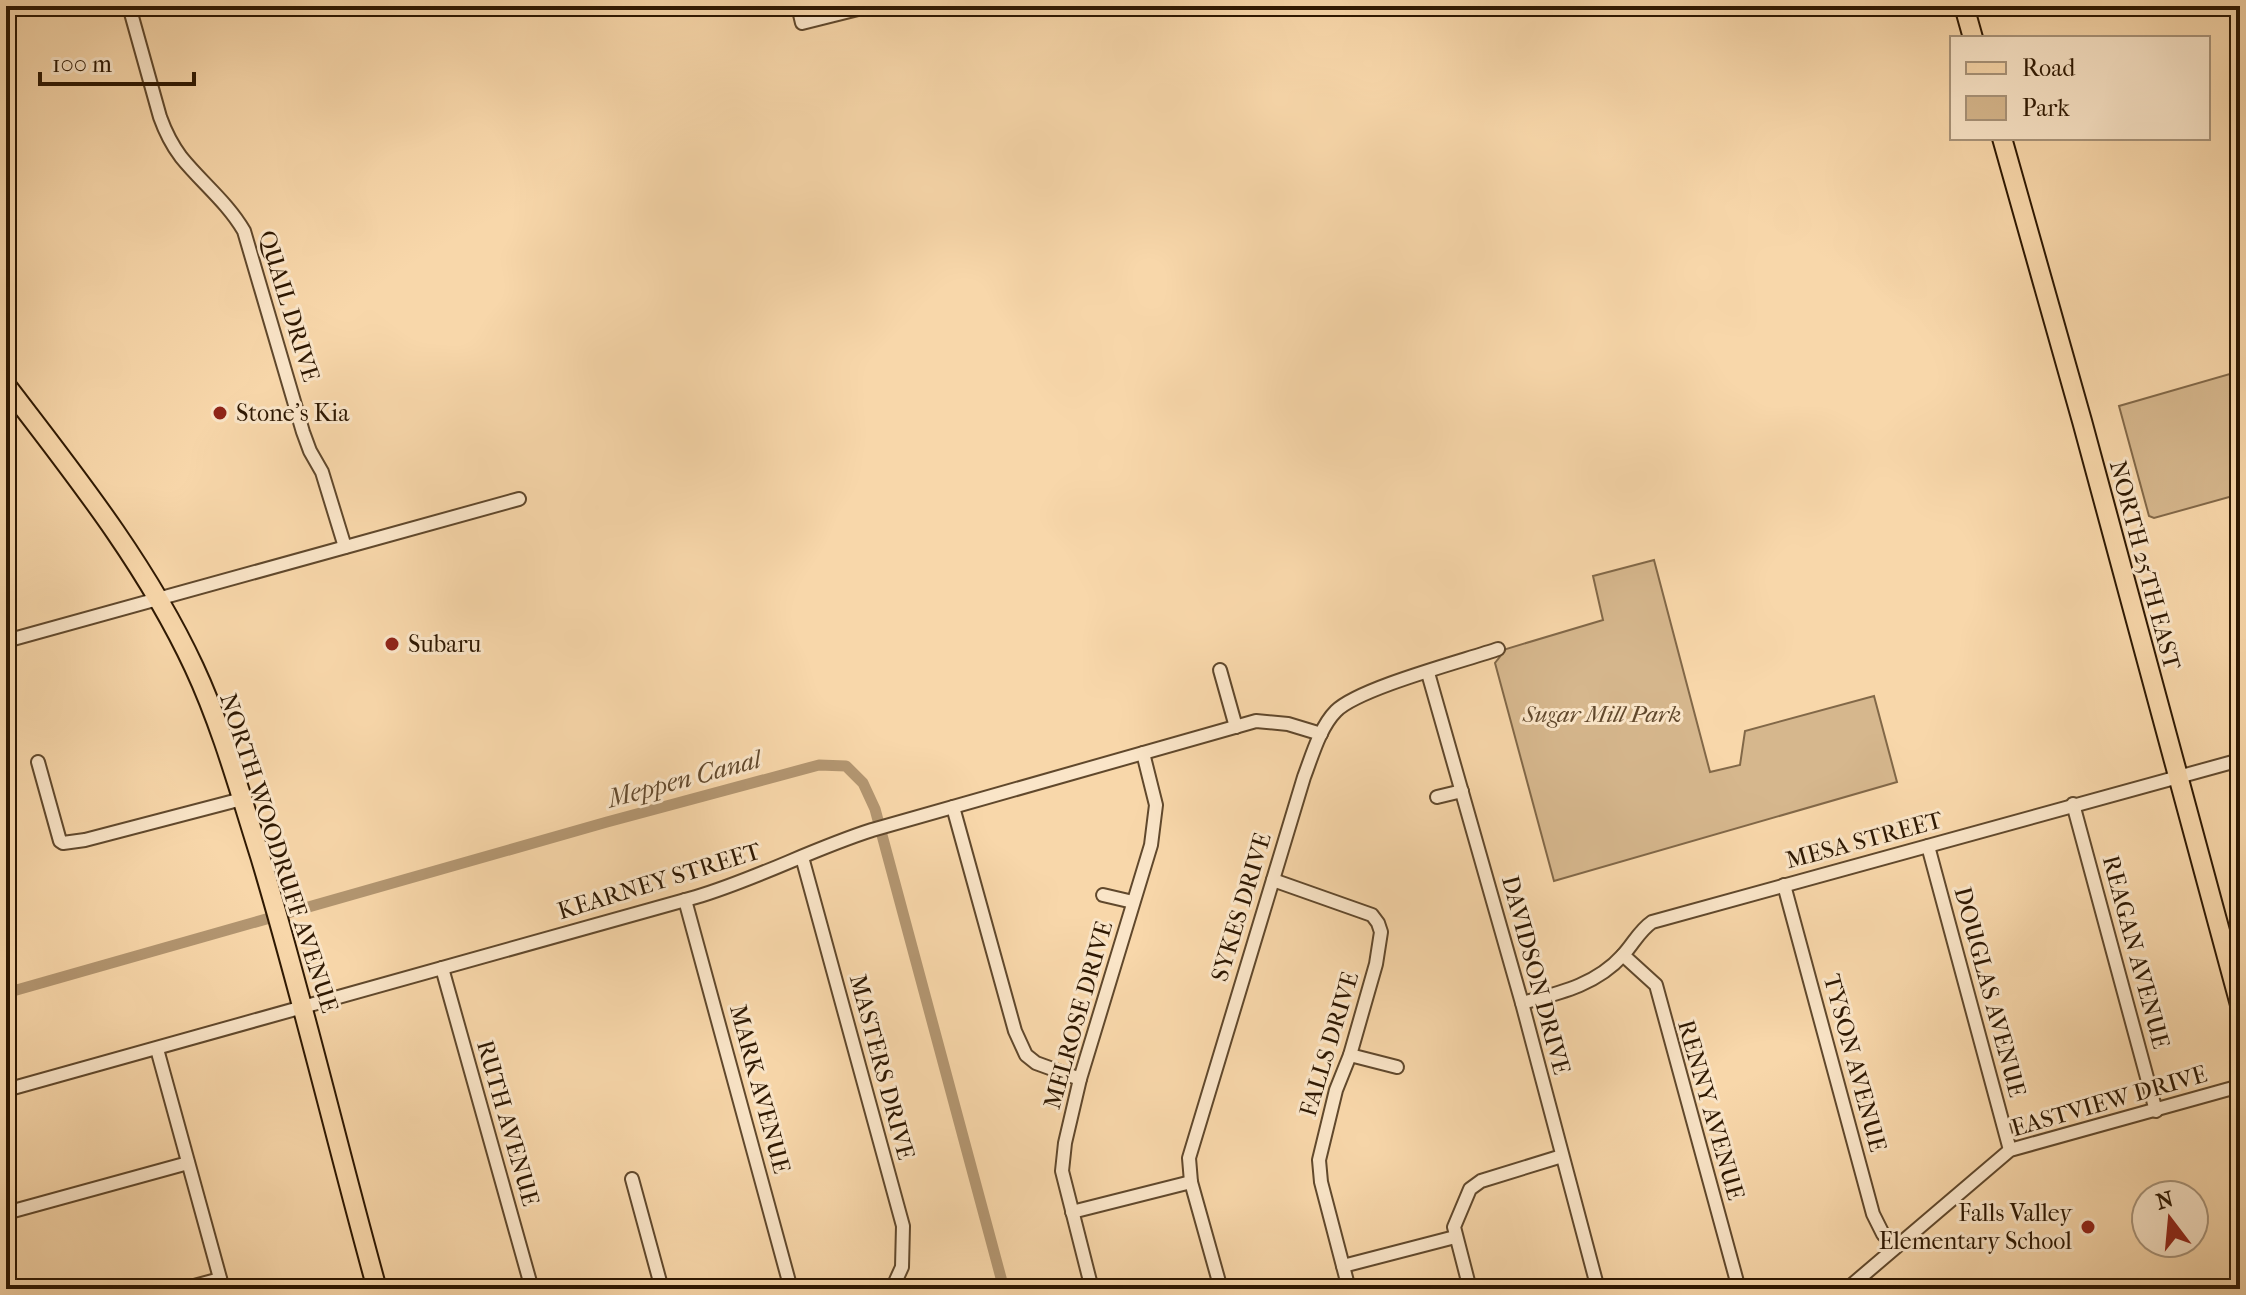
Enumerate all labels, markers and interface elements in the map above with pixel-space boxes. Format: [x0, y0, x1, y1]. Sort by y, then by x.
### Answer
scale bar [40, 36, 194, 86]
legend [1950, 36, 2210, 140]
text: 100 m [52, 50, 112, 78]
text: Road [2022, 54, 2076, 82]
text: Park [2022, 94, 2070, 122]
street label: QUAIL DRIVE [253, 227, 325, 385]
place label: Stone's Kia [236, 399, 350, 427]
marker: Stone's Kia [211, 404, 229, 422]
street label: NORTH 25TH EAST [2104, 457, 2187, 673]
place label: Subaru [408, 630, 482, 658]
marker: Subaru [383, 635, 401, 653]
street label: NORTH WOODRUFF AVENUE [214, 690, 344, 1016]
park label: Sugar Mill Park [1522, 700, 1681, 728]
water label: Meppen Canal [602, 743, 766, 815]
street label: MESA STREET [1783, 805, 1946, 874]
street label: SYKES DRIVE [1205, 829, 1277, 985]
street label: KEARNEY STREET [554, 837, 765, 925]
street label: REAGAN AVENUE [2097, 852, 2175, 1052]
street label: DAVIDSON DRIVE [1496, 872, 1576, 1078]
street label: DOUGLAS AVENUE [1948, 884, 2032, 1100]
street label: MELROSE DRIVE [1038, 918, 1118, 1112]
street label: FALLS DRIVE [1294, 968, 1364, 1120]
street label: MASTERS DRIVE [844, 971, 920, 1163]
street label: TYSON AVENUE [1818, 971, 1892, 1155]
street label: MARK AVENUE [724, 1002, 796, 1176]
street label: RENNY AVENUE [1672, 1017, 1750, 1203]
street label: RUTH AVENUE [471, 1037, 545, 1209]
street label: EASTVIEW DRIVE [2008, 1060, 2210, 1142]
north arrow [2130, 1179, 2210, 1259]
text: N [2153, 1186, 2177, 1216]
place label: Falls Valley Elementary School [1879, 1199, 2073, 1255]
marker: Falls Valley Elementary School [2079, 1218, 2097, 1236]

